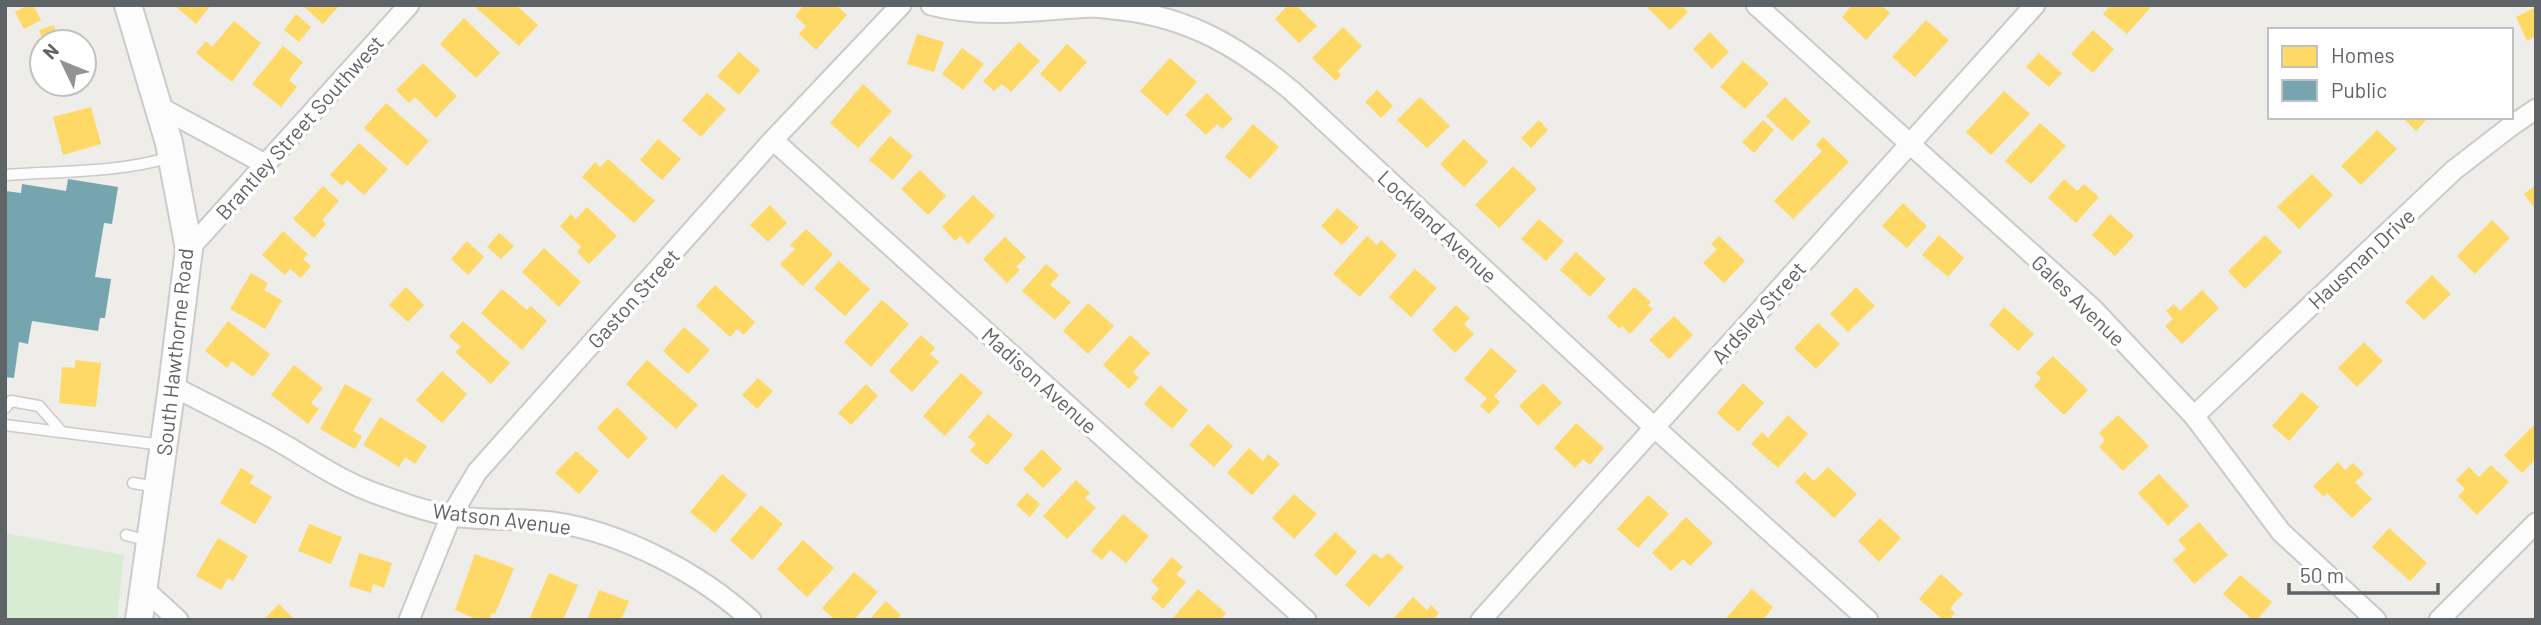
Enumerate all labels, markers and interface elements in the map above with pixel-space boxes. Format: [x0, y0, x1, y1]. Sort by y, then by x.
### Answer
north arrow [28, 28, 98, 98]
legend [2268, 28, 2513, 119]
street label: Brantley Street Southwest [210, 30, 388, 224]
text: N [37, 39, 63, 64]
text: Homes [2331, 42, 2395, 67]
text: Public [2331, 77, 2387, 102]
street label: Lockland Avenue [1373, 164, 1503, 288]
street label: Hausman Drive [2303, 202, 2419, 314]
street label: Gaston Street [582, 243, 684, 353]
street label: South Hawthorne Road [151, 247, 197, 457]
street label: Gales Avenue [2027, 249, 2131, 351]
street label: Ardsley Street [1706, 256, 1810, 368]
street label: Madison Avenue [977, 322, 1103, 438]
street label: Watson Avenue [431, 497, 573, 539]
scale bar [2289, 552, 2438, 596]
text: 50 m [2300, 562, 2344, 587]

